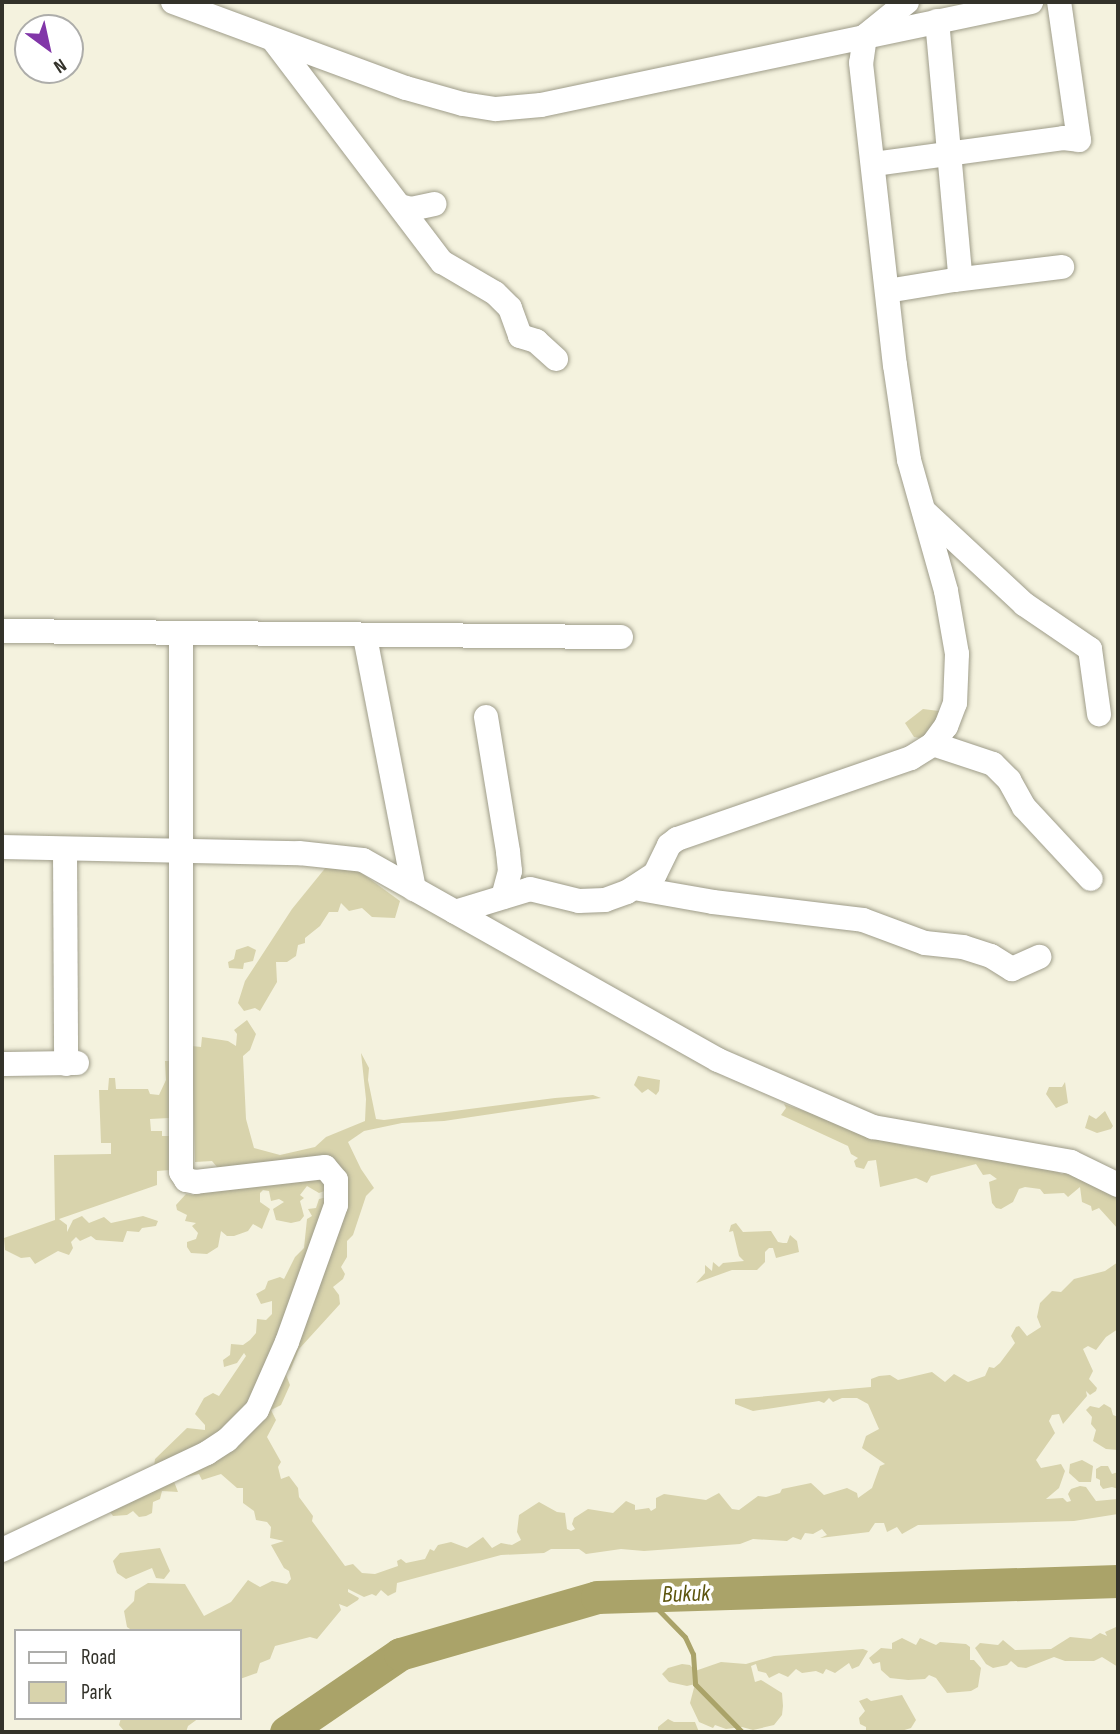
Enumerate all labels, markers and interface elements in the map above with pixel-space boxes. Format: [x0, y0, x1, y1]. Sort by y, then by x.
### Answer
north arrow [14, 14, 84, 84]
text: N [49, 53, 70, 78]
water label: Bukuk [662, 1579, 710, 1609]
legend [14, 1629, 242, 1720]
text: Road [81, 1645, 116, 1670]
text: Park [81, 1680, 112, 1705]

